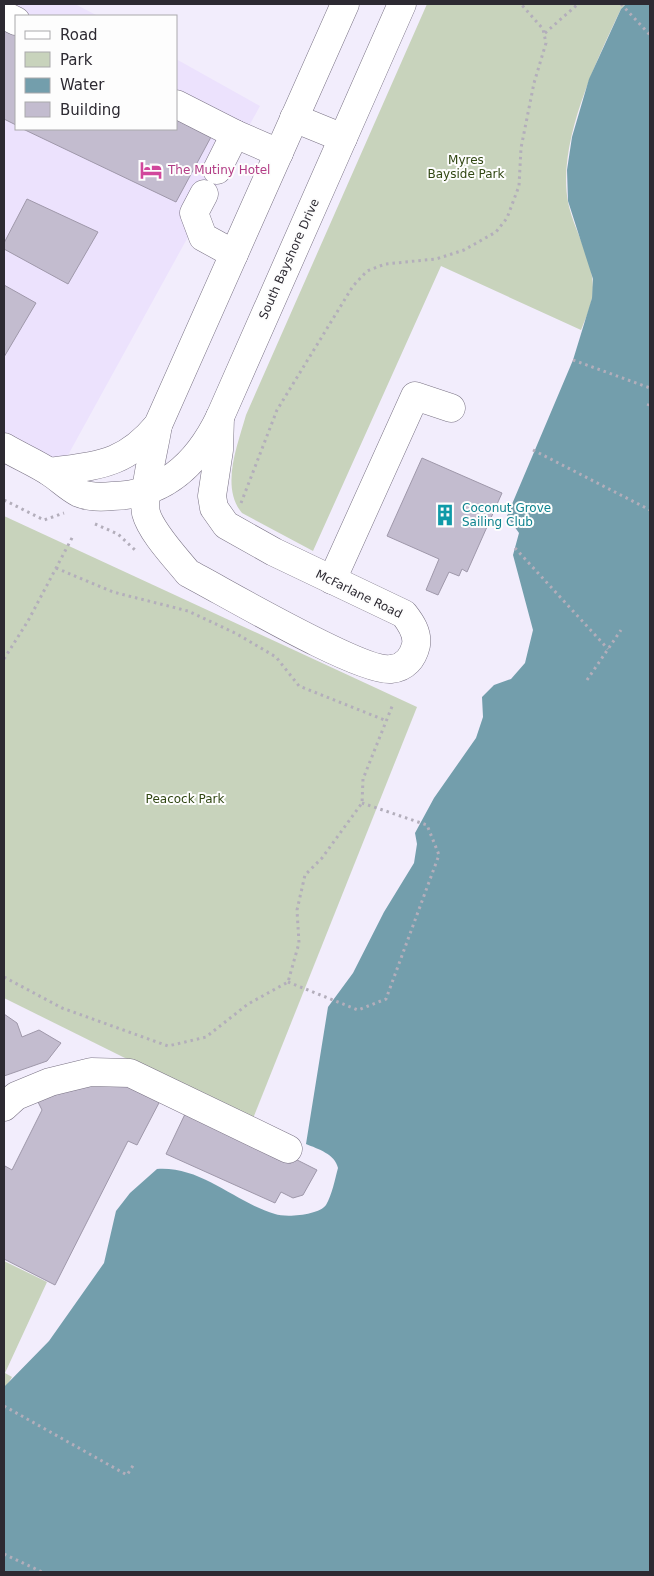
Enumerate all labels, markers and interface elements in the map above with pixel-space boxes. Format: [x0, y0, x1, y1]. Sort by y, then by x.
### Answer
legend [15, 15, 178, 130]
text: Road [60, 26, 98, 44]
text: Park [60, 51, 93, 69]
text: Water [60, 76, 105, 94]
text: Building [60, 101, 121, 119]
park label: Myres Bayside Park [427, 153, 505, 181]
hotel icon: The Mutiny Hotel [138, 157, 164, 183]
place label: The Mutiny Hotel [167, 163, 270, 177]
street label: South Bayshore Drive [256, 197, 322, 321]
place label: Coconut Grove Sailing Club [462, 501, 551, 529]
building icon: Coconut Grove Sailing Club [432, 502, 458, 528]
street label: McFarlane Road [313, 567, 405, 621]
park label: Peacock Park [146, 792, 224, 806]

